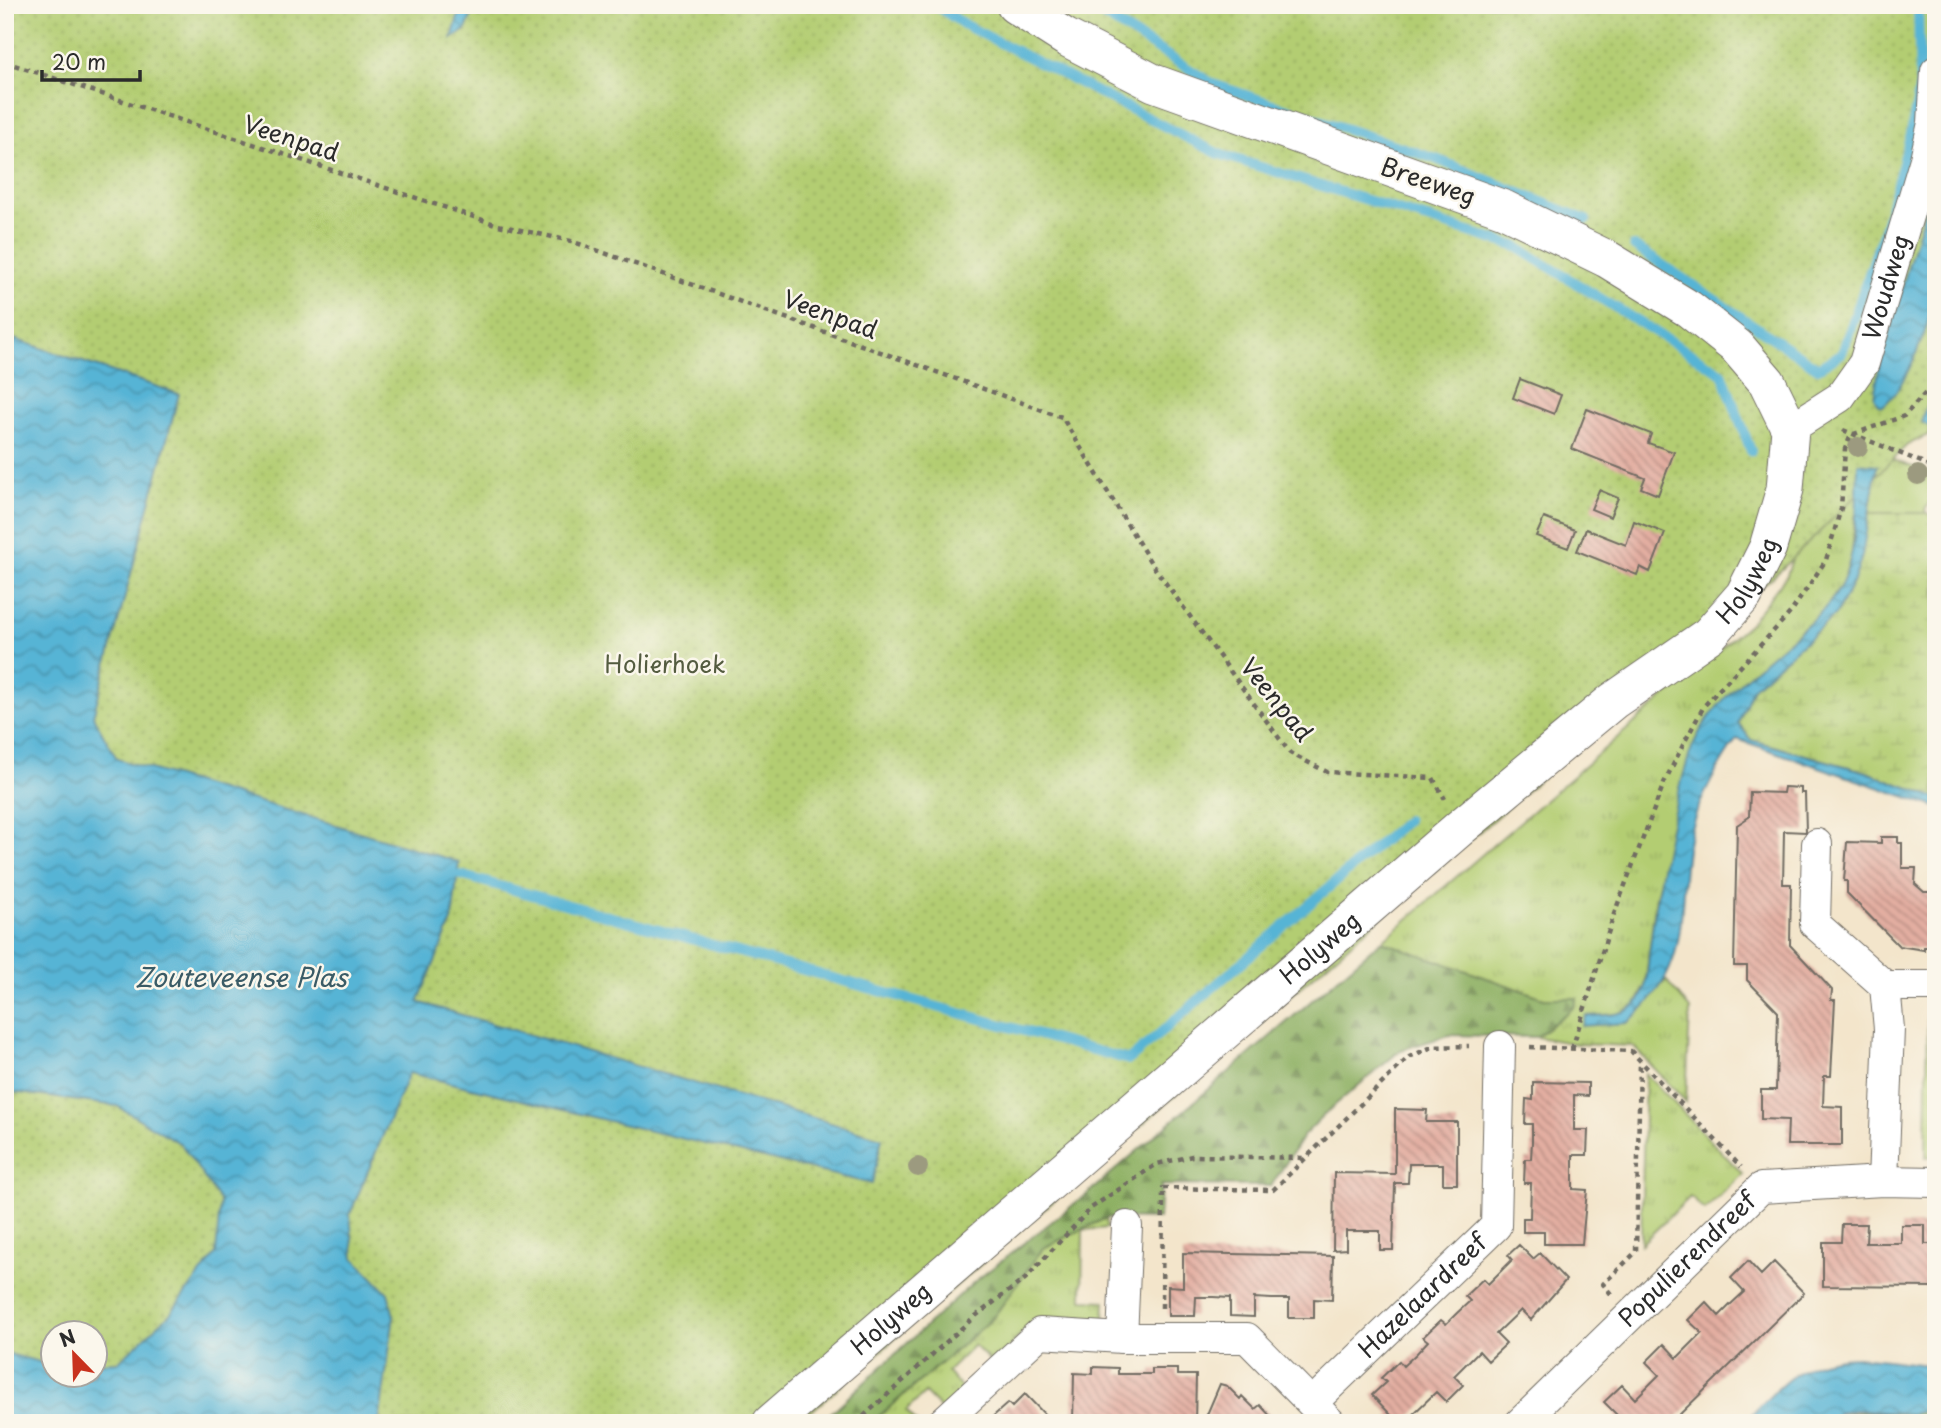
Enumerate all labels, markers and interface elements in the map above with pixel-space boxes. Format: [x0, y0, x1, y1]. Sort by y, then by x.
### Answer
scale bar [42, 38, 140, 82]
text: 20 m [52, 45, 106, 77]
street label: Veenpad [239, 105, 344, 170]
street label: Breeweg [1376, 147, 1481, 213]
street label: Woudweg [1852, 230, 1918, 344]
street label: Veenpad [778, 279, 884, 347]
street label: Holyweg [1706, 533, 1786, 631]
park label: Holierhoek [605, 645, 725, 681]
street label: Veenpad [1233, 649, 1323, 749]
street label: Holyweg [1271, 902, 1367, 992]
water label: Zouteveense Plas [135, 957, 349, 996]
street label: Populierendreef [1609, 1181, 1765, 1334]
street label: Hazelaardreef [1349, 1223, 1496, 1366]
street label: Holyweg [842, 1272, 938, 1363]
north arrow [38, 1320, 108, 1390]
text: N [55, 1322, 79, 1353]

